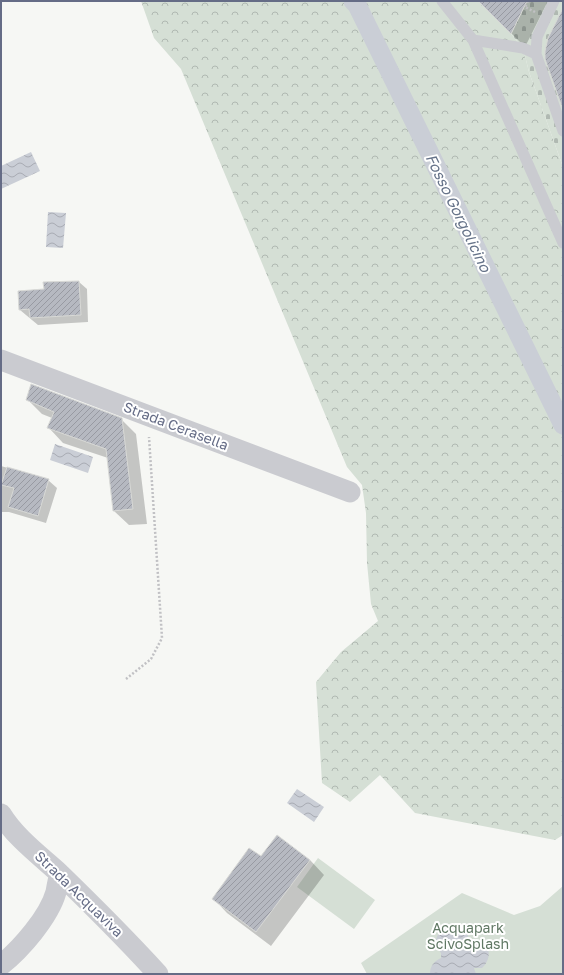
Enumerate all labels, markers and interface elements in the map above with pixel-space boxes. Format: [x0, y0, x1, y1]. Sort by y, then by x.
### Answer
water label: Fosso Gorgolicino [422, 151, 496, 276]
street label: Strada Cerasella [121, 398, 231, 453]
street label: Strada Acquaviva [32, 847, 127, 940]
park label: Acquapark ScivoSplash [427, 919, 509, 952]

